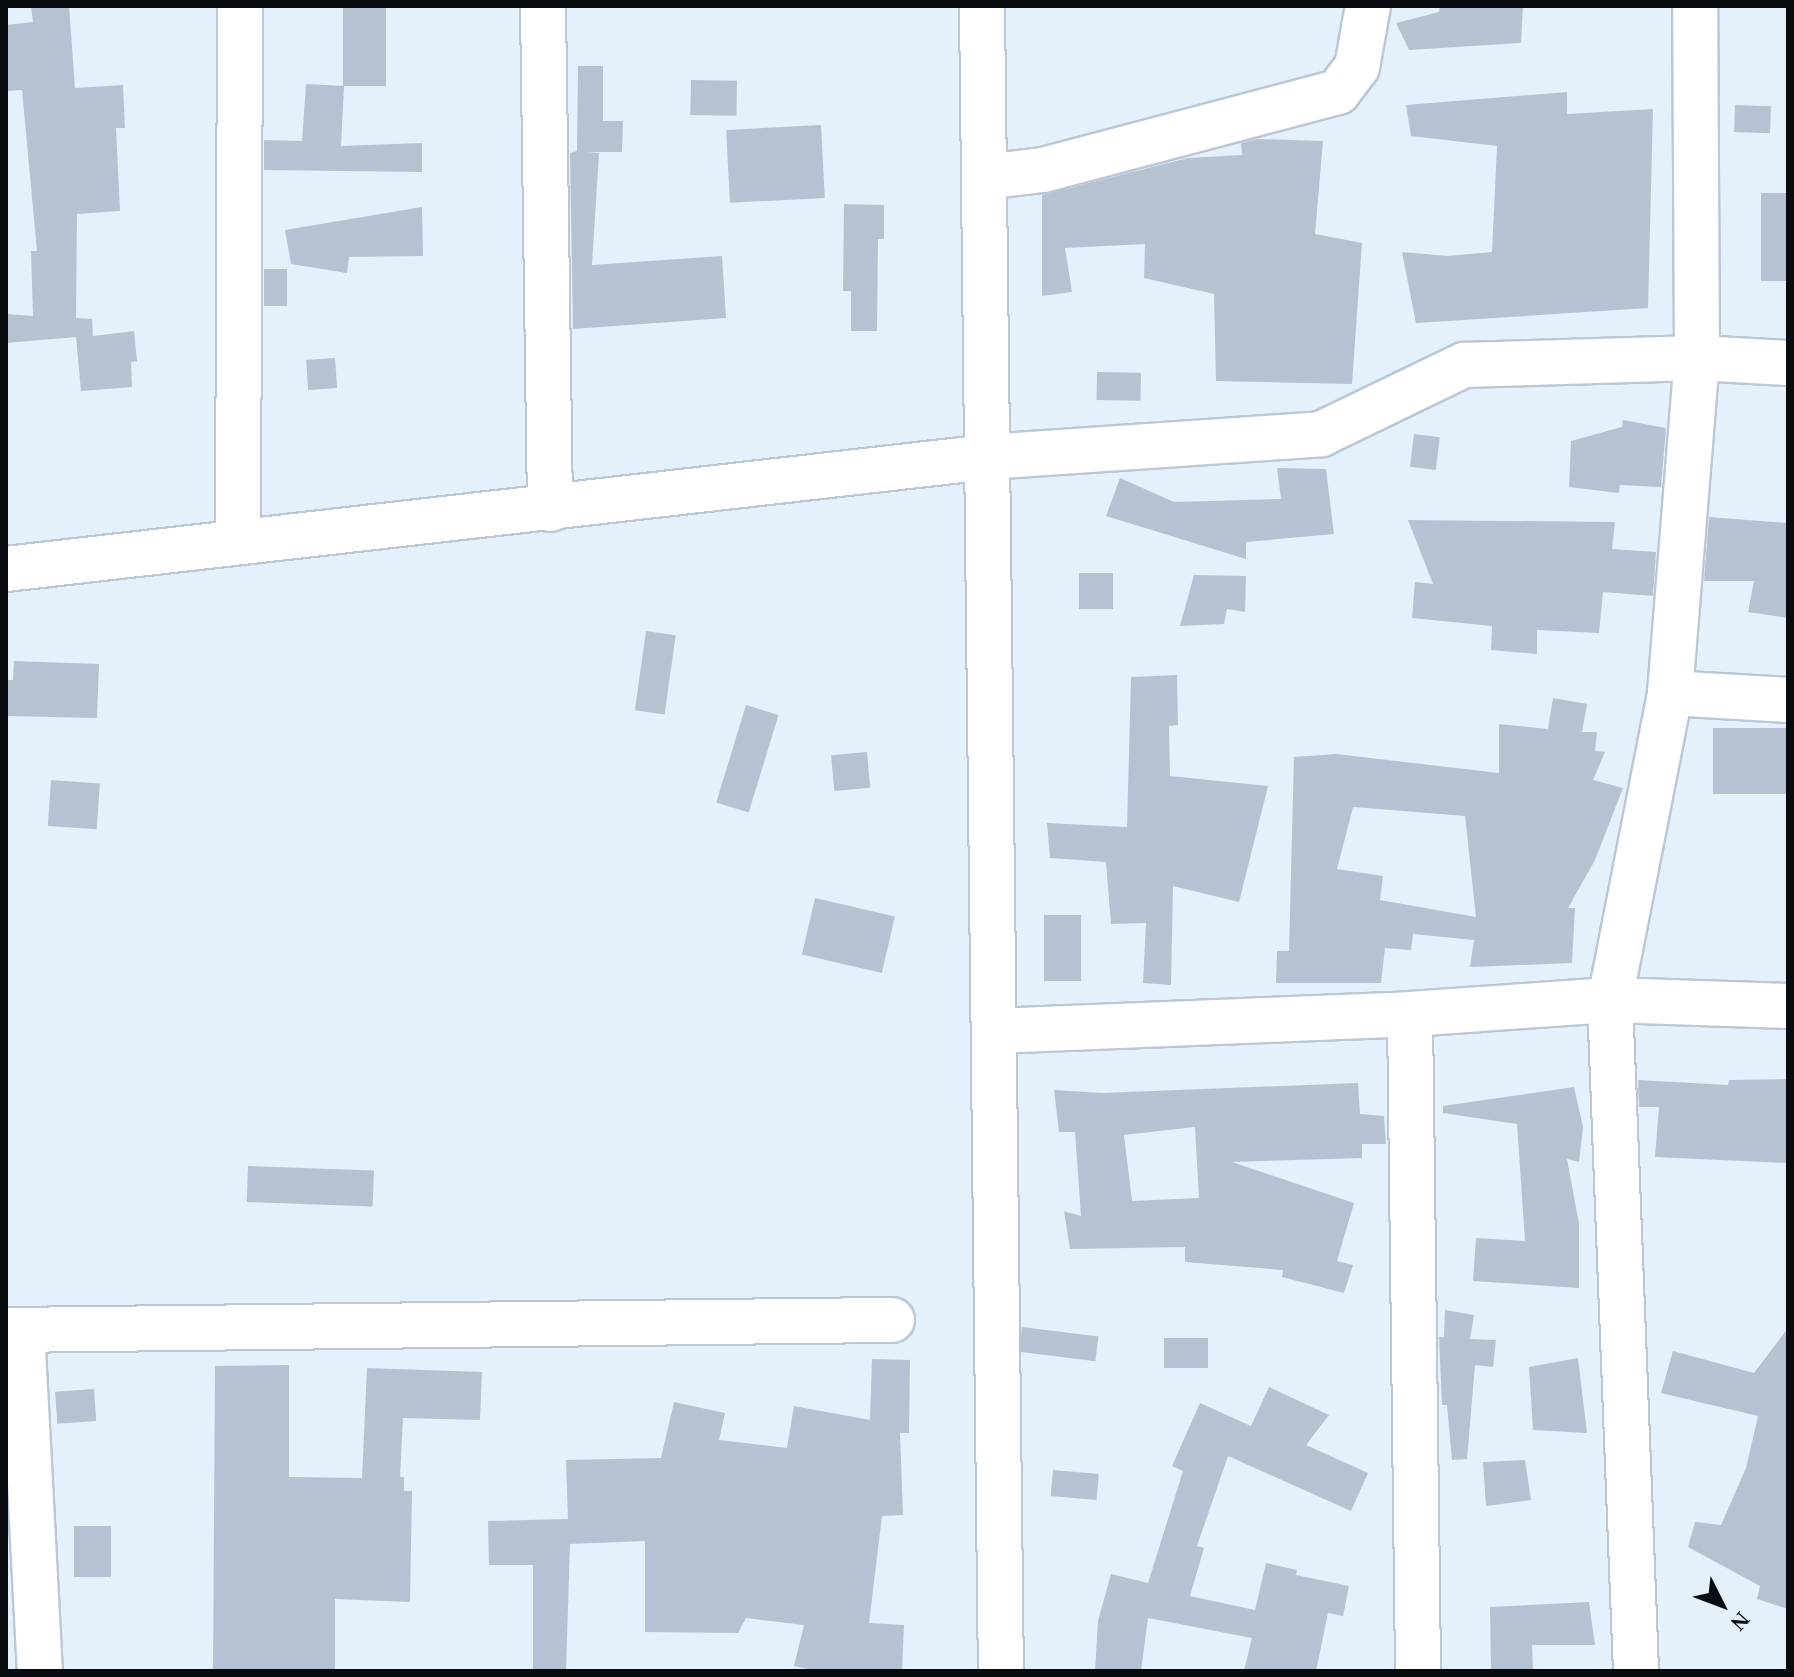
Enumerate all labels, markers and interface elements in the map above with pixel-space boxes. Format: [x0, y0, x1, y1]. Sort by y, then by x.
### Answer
north arrow [1682, 1565, 1762, 1645]
text: N [1726, 1607, 1755, 1636]

